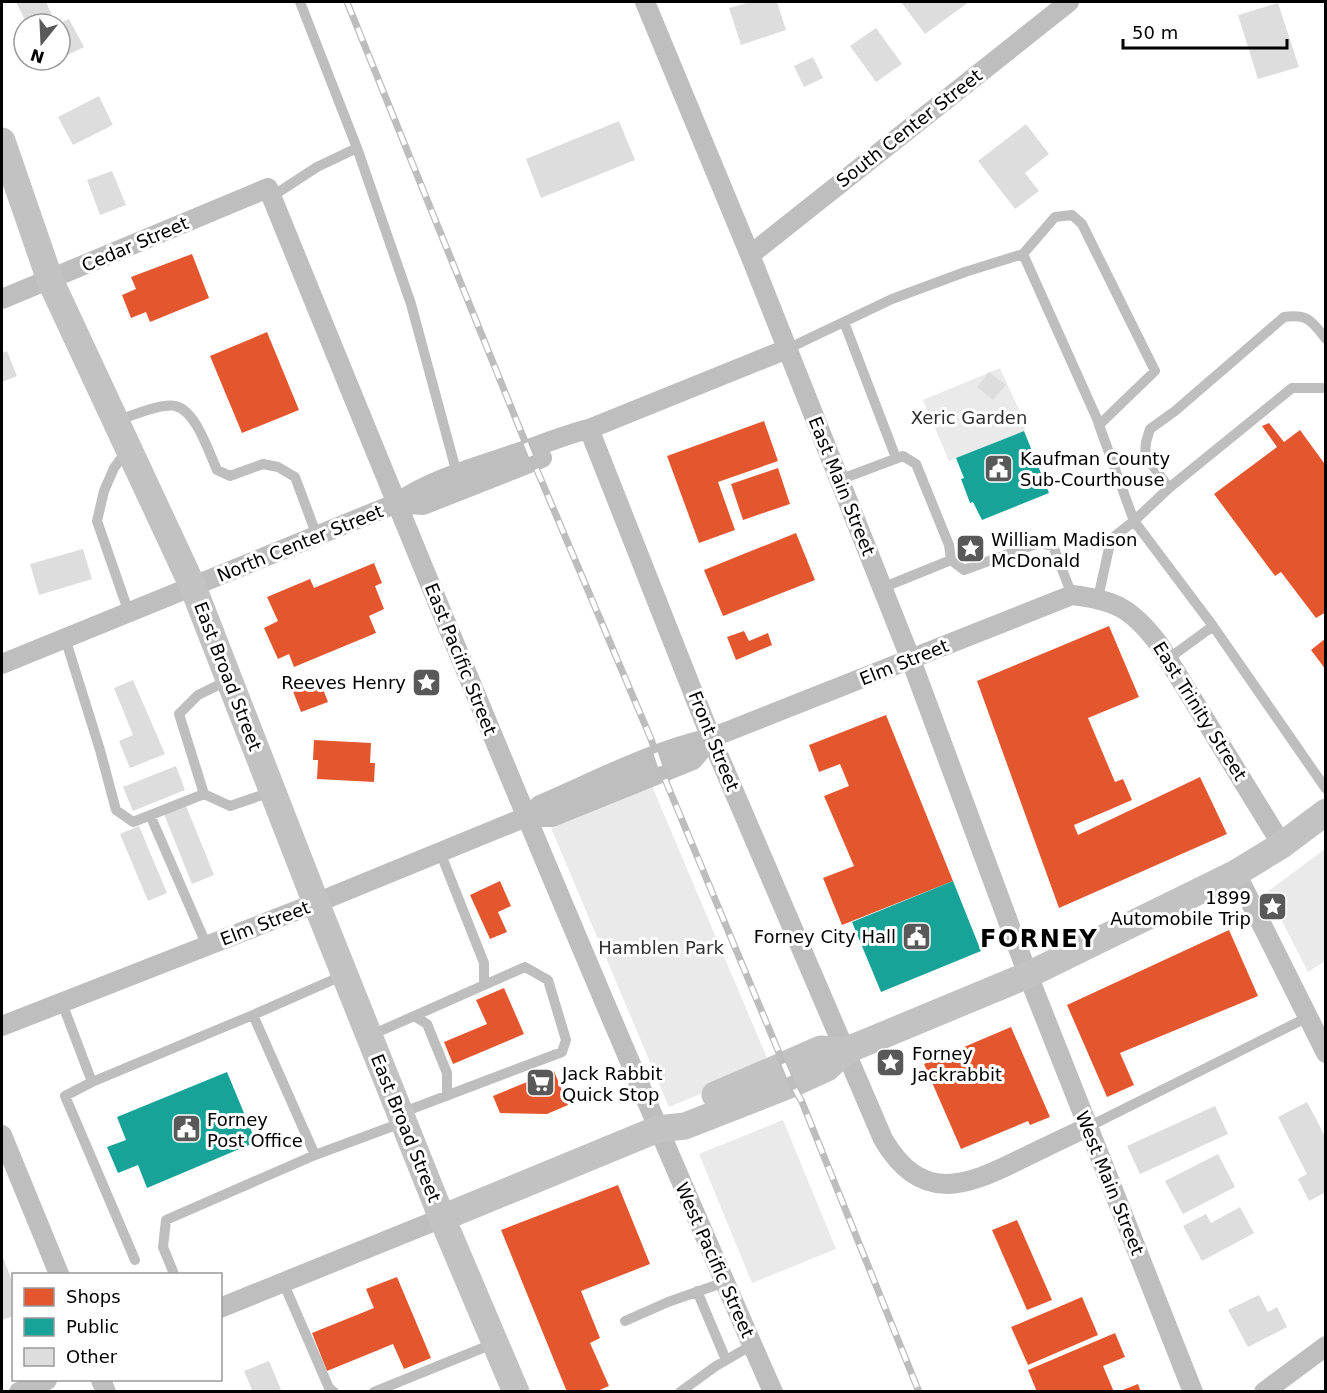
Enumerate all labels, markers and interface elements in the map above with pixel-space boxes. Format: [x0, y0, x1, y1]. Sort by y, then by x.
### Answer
north arrow [12, 12, 72, 72]
scale bar [1123, 12, 1286, 50]
text: 50 m [1132, 22, 1178, 43]
text: N [28, 45, 47, 67]
street label: South Center Street [832, 65, 986, 191]
street label: Cedar Street [78, 212, 192, 276]
park label: Xeric Garden [911, 407, 1027, 428]
street label: East Main Street [805, 413, 879, 559]
place label: Kaufman County Sub-Courthouse [1020, 448, 1170, 490]
public building icon: Kaufman County Sub-Courthouse [983, 452, 1015, 484]
street label: North Center Street [214, 500, 386, 586]
place label: William Madison McDonald [991, 529, 1137, 571]
place icon: William Madison McDonald [954, 533, 986, 565]
street label: East Pacific Street [421, 580, 501, 738]
street label: East Broad Street [190, 599, 266, 753]
street label: Elm Street [856, 635, 952, 689]
street label: East Trinity Street [1149, 638, 1251, 784]
place icon: Reeves Henry [411, 666, 443, 698]
place label: Reeves Henry [281, 672, 406, 693]
street label: Front Street [684, 688, 744, 794]
place label: 1899 Automobile Trip [1110, 887, 1251, 929]
place icon: 1899 Automobile Trip [1256, 891, 1288, 923]
street label: Elm Street [217, 896, 313, 950]
public building icon: Forney City Hall [901, 920, 933, 952]
district label: FORNEY [980, 925, 1098, 953]
place label: Forney City Hall [754, 926, 896, 947]
park label: Hamblen Park [598, 937, 724, 958]
place label: Forney Jackrabbit [911, 1043, 1002, 1085]
place icon: Forney Jackrabbit [875, 1047, 907, 1079]
street label: East Broad Street [367, 1051, 445, 1205]
place label: Jack Rabbit Quick Stop [561, 1063, 662, 1105]
supermarket icon: Jack Rabbit Quick Stop [525, 1067, 557, 1099]
street label: West Main Street [1072, 1108, 1148, 1258]
place label: Forney Post Office [207, 1109, 303, 1151]
public building icon: Forney Post Office [170, 1113, 202, 1145]
street label: West Pacific Street [671, 1179, 759, 1341]
legend [12, 1273, 222, 1381]
text: Shops [66, 1286, 121, 1307]
text: Public [66, 1316, 119, 1337]
text: Other [66, 1346, 118, 1367]

